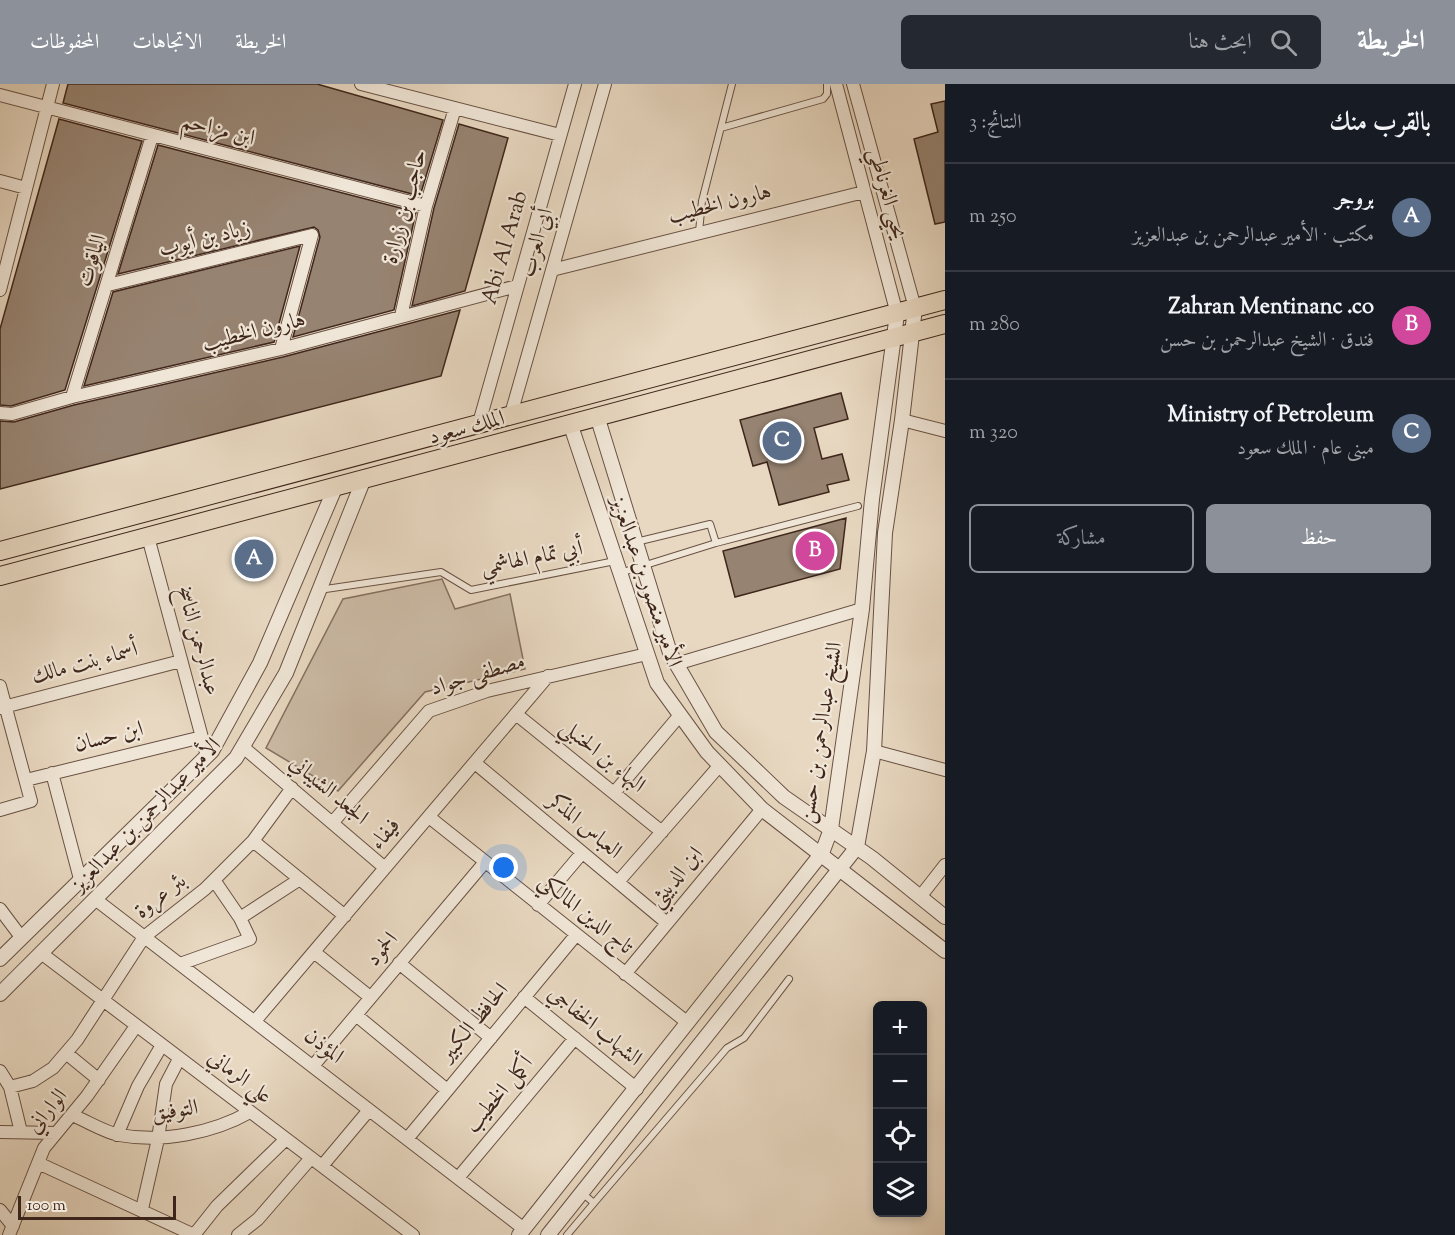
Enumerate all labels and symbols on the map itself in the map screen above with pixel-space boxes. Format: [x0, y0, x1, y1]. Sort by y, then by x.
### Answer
street label: ابن مزاحم [177, 106, 258, 157]
street label: يحيى الغرناطي [856, 145, 914, 244]
street label: حاجب بن زرارة [375, 146, 437, 268]
street label: هارون الخطيب [665, 177, 775, 233]
street label: Abi Al Arab [475, 187, 537, 309]
street label: أبي العرب [511, 203, 563, 281]
street label: زياد بن أيوب [155, 211, 254, 267]
street label: الياقوت [70, 231, 116, 291]
street label: هارون الخطيب [199, 305, 309, 361]
street label: الملك سعود [425, 404, 509, 454]
pin: C [762, 418, 802, 464]
street label: الأمير منصور بن عبدالعزيز [600, 490, 691, 672]
pin: B [796, 528, 834, 574]
street label: أبي تمام الهاشمي [478, 531, 587, 587]
pin: A [234, 536, 274, 582]
street label: عبدالرحمن الناسخ [166, 583, 227, 700]
street label: أسماء بنت مالك [28, 632, 143, 694]
street label: الشيخ عبدالرحمن بن حسن [792, 640, 853, 826]
street label: مصطفى جواد [427, 646, 529, 706]
street label: البهاء بن الحنبلي [550, 712, 652, 804]
street label: ابن حسان [71, 714, 147, 762]
street label: الأمير عبدالرحمن بن عبدالعزيز [62, 730, 230, 902]
street label: الجعد الشيباني [281, 748, 375, 834]
street label: العباس المذكر [538, 785, 628, 868]
street label: فيفاء [363, 812, 409, 858]
street label: ابن الدبيثي [642, 841, 714, 917]
your location [489, 853, 518, 882]
street label: بئر عروة [128, 866, 194, 928]
street label: تاج الدين المالكي [529, 867, 640, 965]
street label: الحمود [359, 926, 407, 974]
street label: الحافظ الكبير [431, 977, 518, 1071]
street label: الشهاب الخفاجي [540, 979, 648, 1075]
street label: المؤذن [296, 1021, 350, 1073]
street label: علي الرماني [198, 1043, 278, 1115]
street label: أكمل الخطيب [456, 1047, 543, 1141]
street label: الواراني [20, 1082, 76, 1142]
street label: التوفيق [149, 1093, 201, 1131]
scale bar [18, 1193, 176, 1220]

